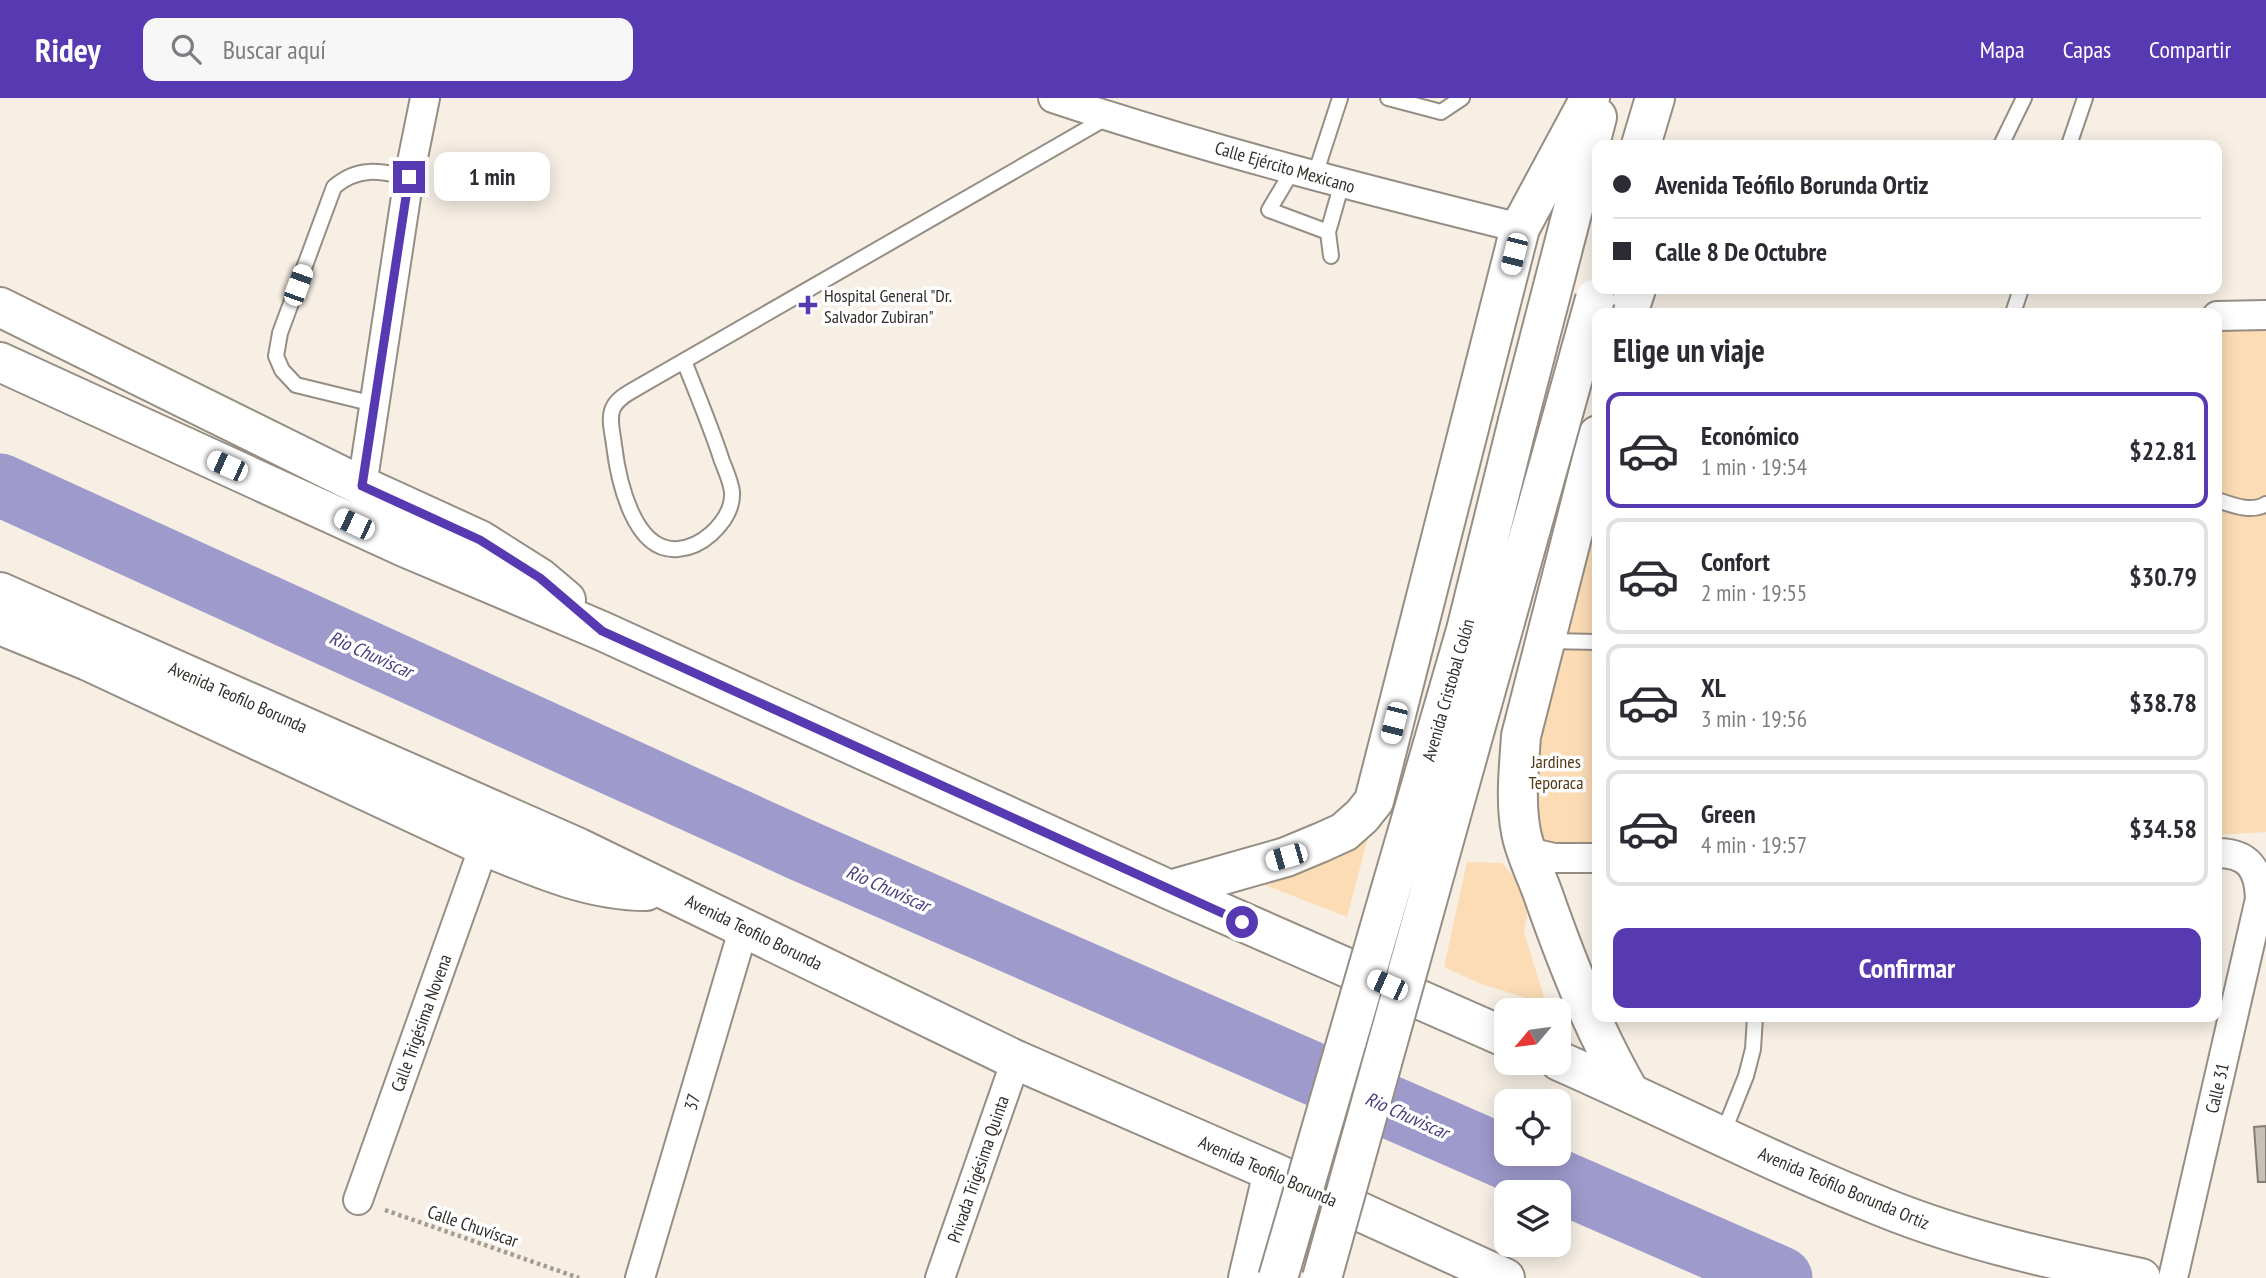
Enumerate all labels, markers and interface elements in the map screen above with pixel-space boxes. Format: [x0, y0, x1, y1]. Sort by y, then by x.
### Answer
search box [143, 18, 633, 81]
text: Ridey [35, 28, 101, 71]
icon: search [167, 30, 205, 68]
text: Buscar aquí [223, 33, 326, 66]
text: Mapa [1980, 34, 2025, 65]
text: Capas [2063, 34, 2111, 65]
text: Compartir [2149, 34, 2231, 65]
street label: Calle Ejército Mexicano [1212, 136, 1358, 198]
callout: 1 min [434, 153, 549, 202]
route end [393, 161, 425, 193]
text: 1 min [469, 162, 515, 191]
text: Avenida Teófilo Borunda Ortiz [1655, 168, 1928, 201]
car [1499, 231, 1530, 277]
text: Calle 8 De Octubre [1655, 235, 1827, 268]
car [281, 262, 316, 308]
place label: Hospital General "Dr. Salvador Zubiran" [824, 284, 952, 328]
marker: Hospital General "Dr. Salvador Zubiran" [798, 295, 818, 315]
text: Elige un viaje [1613, 329, 1765, 371]
icon: car [1617, 419, 1680, 482]
text: Económico [1701, 419, 1799, 452]
text: $22.81 [2129, 434, 2197, 467]
car [204, 448, 251, 484]
text: 1 min · 19:54 [1701, 452, 1807, 481]
car [331, 506, 378, 542]
icon: car [1617, 545, 1680, 608]
text: Confort [1701, 545, 1770, 578]
text: $30.79 [2129, 560, 2197, 593]
text: 2 min · 19:55 [1701, 578, 1807, 607]
street label: Avenida Cristobal Colón [1417, 616, 1479, 764]
water label: Rio Chuviscar [326, 625, 419, 684]
street label: Avenida Teofilo Borunda [165, 656, 311, 738]
icon: car [1617, 671, 1680, 734]
text: XL [1701, 671, 1726, 704]
text: $38.78 [2129, 686, 2197, 719]
car [1379, 700, 1410, 746]
text: 3 min · 19:56 [1701, 704, 1807, 733]
park label: Jardines Teporaca [1529, 750, 1583, 794]
icon: car [1617, 797, 1680, 860]
text: Green [1701, 797, 1756, 830]
text: $34.58 [2129, 812, 2197, 845]
text: 4 min · 19:57 [1701, 830, 1807, 859]
car [1263, 841, 1310, 873]
water label: Rio Chuviscar [843, 859, 936, 918]
street label: Avenida Teofilo Borunda [682, 889, 826, 975]
route start [1226, 906, 1258, 938]
button: Confirmar [1613, 928, 2201, 1008]
street label: Calle Trigésima Novena [385, 951, 457, 1095]
car [1364, 967, 1411, 1003]
north arrow [1494, 998, 1572, 1074]
map controls [1494, 998, 1571, 1257]
street label: Calle 31 [2200, 1061, 2234, 1115]
water label: Rio Chuviscar [1362, 1086, 1455, 1145]
button: locate [1494, 1089, 1571, 1166]
street label: 37 [679, 1091, 705, 1113]
street label: Privada Trigésima Quinta [942, 1092, 1014, 1246]
street label: Avenida Teofilo Borunda [1195, 1130, 1341, 1212]
street label: Avenida Teófilo Borunda Ortiz [1755, 1142, 1933, 1234]
button: layers [1494, 1180, 1571, 1257]
street label: Calle Chuvíscar [425, 1200, 521, 1252]

